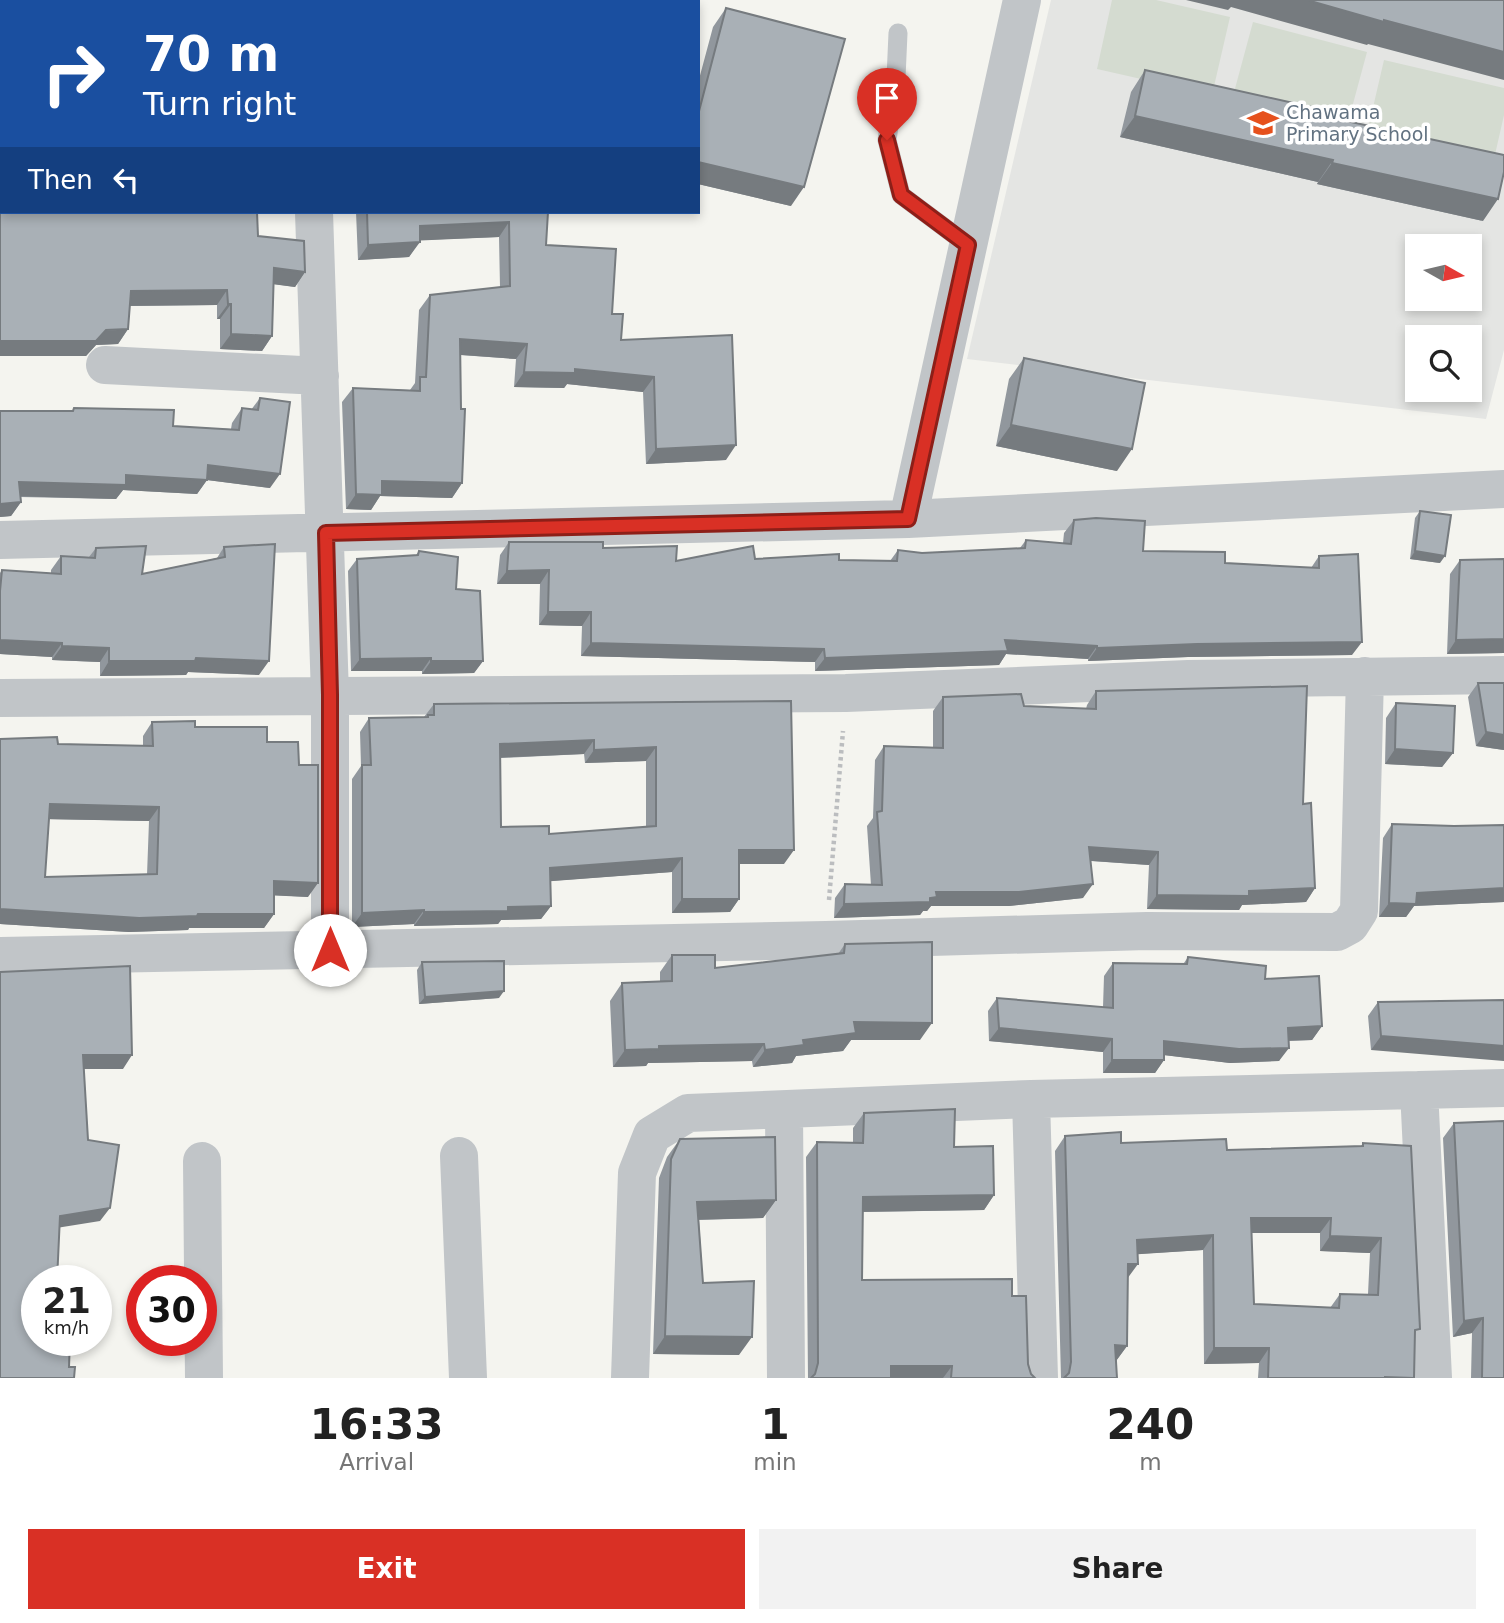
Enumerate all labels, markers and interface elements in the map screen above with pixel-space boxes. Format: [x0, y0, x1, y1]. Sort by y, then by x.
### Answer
text: 70 m [143, 26, 279, 83]
icon: right [28, 28, 119, 119]
pin [857, 68, 917, 140]
icon: arrive [868, 79, 906, 117]
text: Turn right [143, 85, 296, 123]
place label: Chawama Primary School [1286, 101, 1429, 145]
school or university icon: Chawama Primary School [1246, 106, 1280, 140]
icon: left [107, 161, 145, 199]
text: Then [28, 165, 93, 195]
north arrow [1405, 234, 1482, 312]
map controls [1405, 234, 1482, 402]
button: search [1405, 325, 1482, 402]
position arrow [293, 913, 367, 987]
speed limit sign: 30 [126, 1265, 217, 1356]
text: 21 [42, 1281, 91, 1321]
text: km/h [44, 1317, 89, 1338]
text: 16:33 [310, 1400, 444, 1449]
text: 1 [760, 1400, 790, 1449]
text: 240 [1107, 1400, 1194, 1449]
text: Arrival [339, 1449, 414, 1475]
text: min [753, 1449, 797, 1475]
text: m [1139, 1449, 1162, 1475]
button: Exit [28, 1529, 745, 1609]
button: Share [759, 1529, 1476, 1609]

